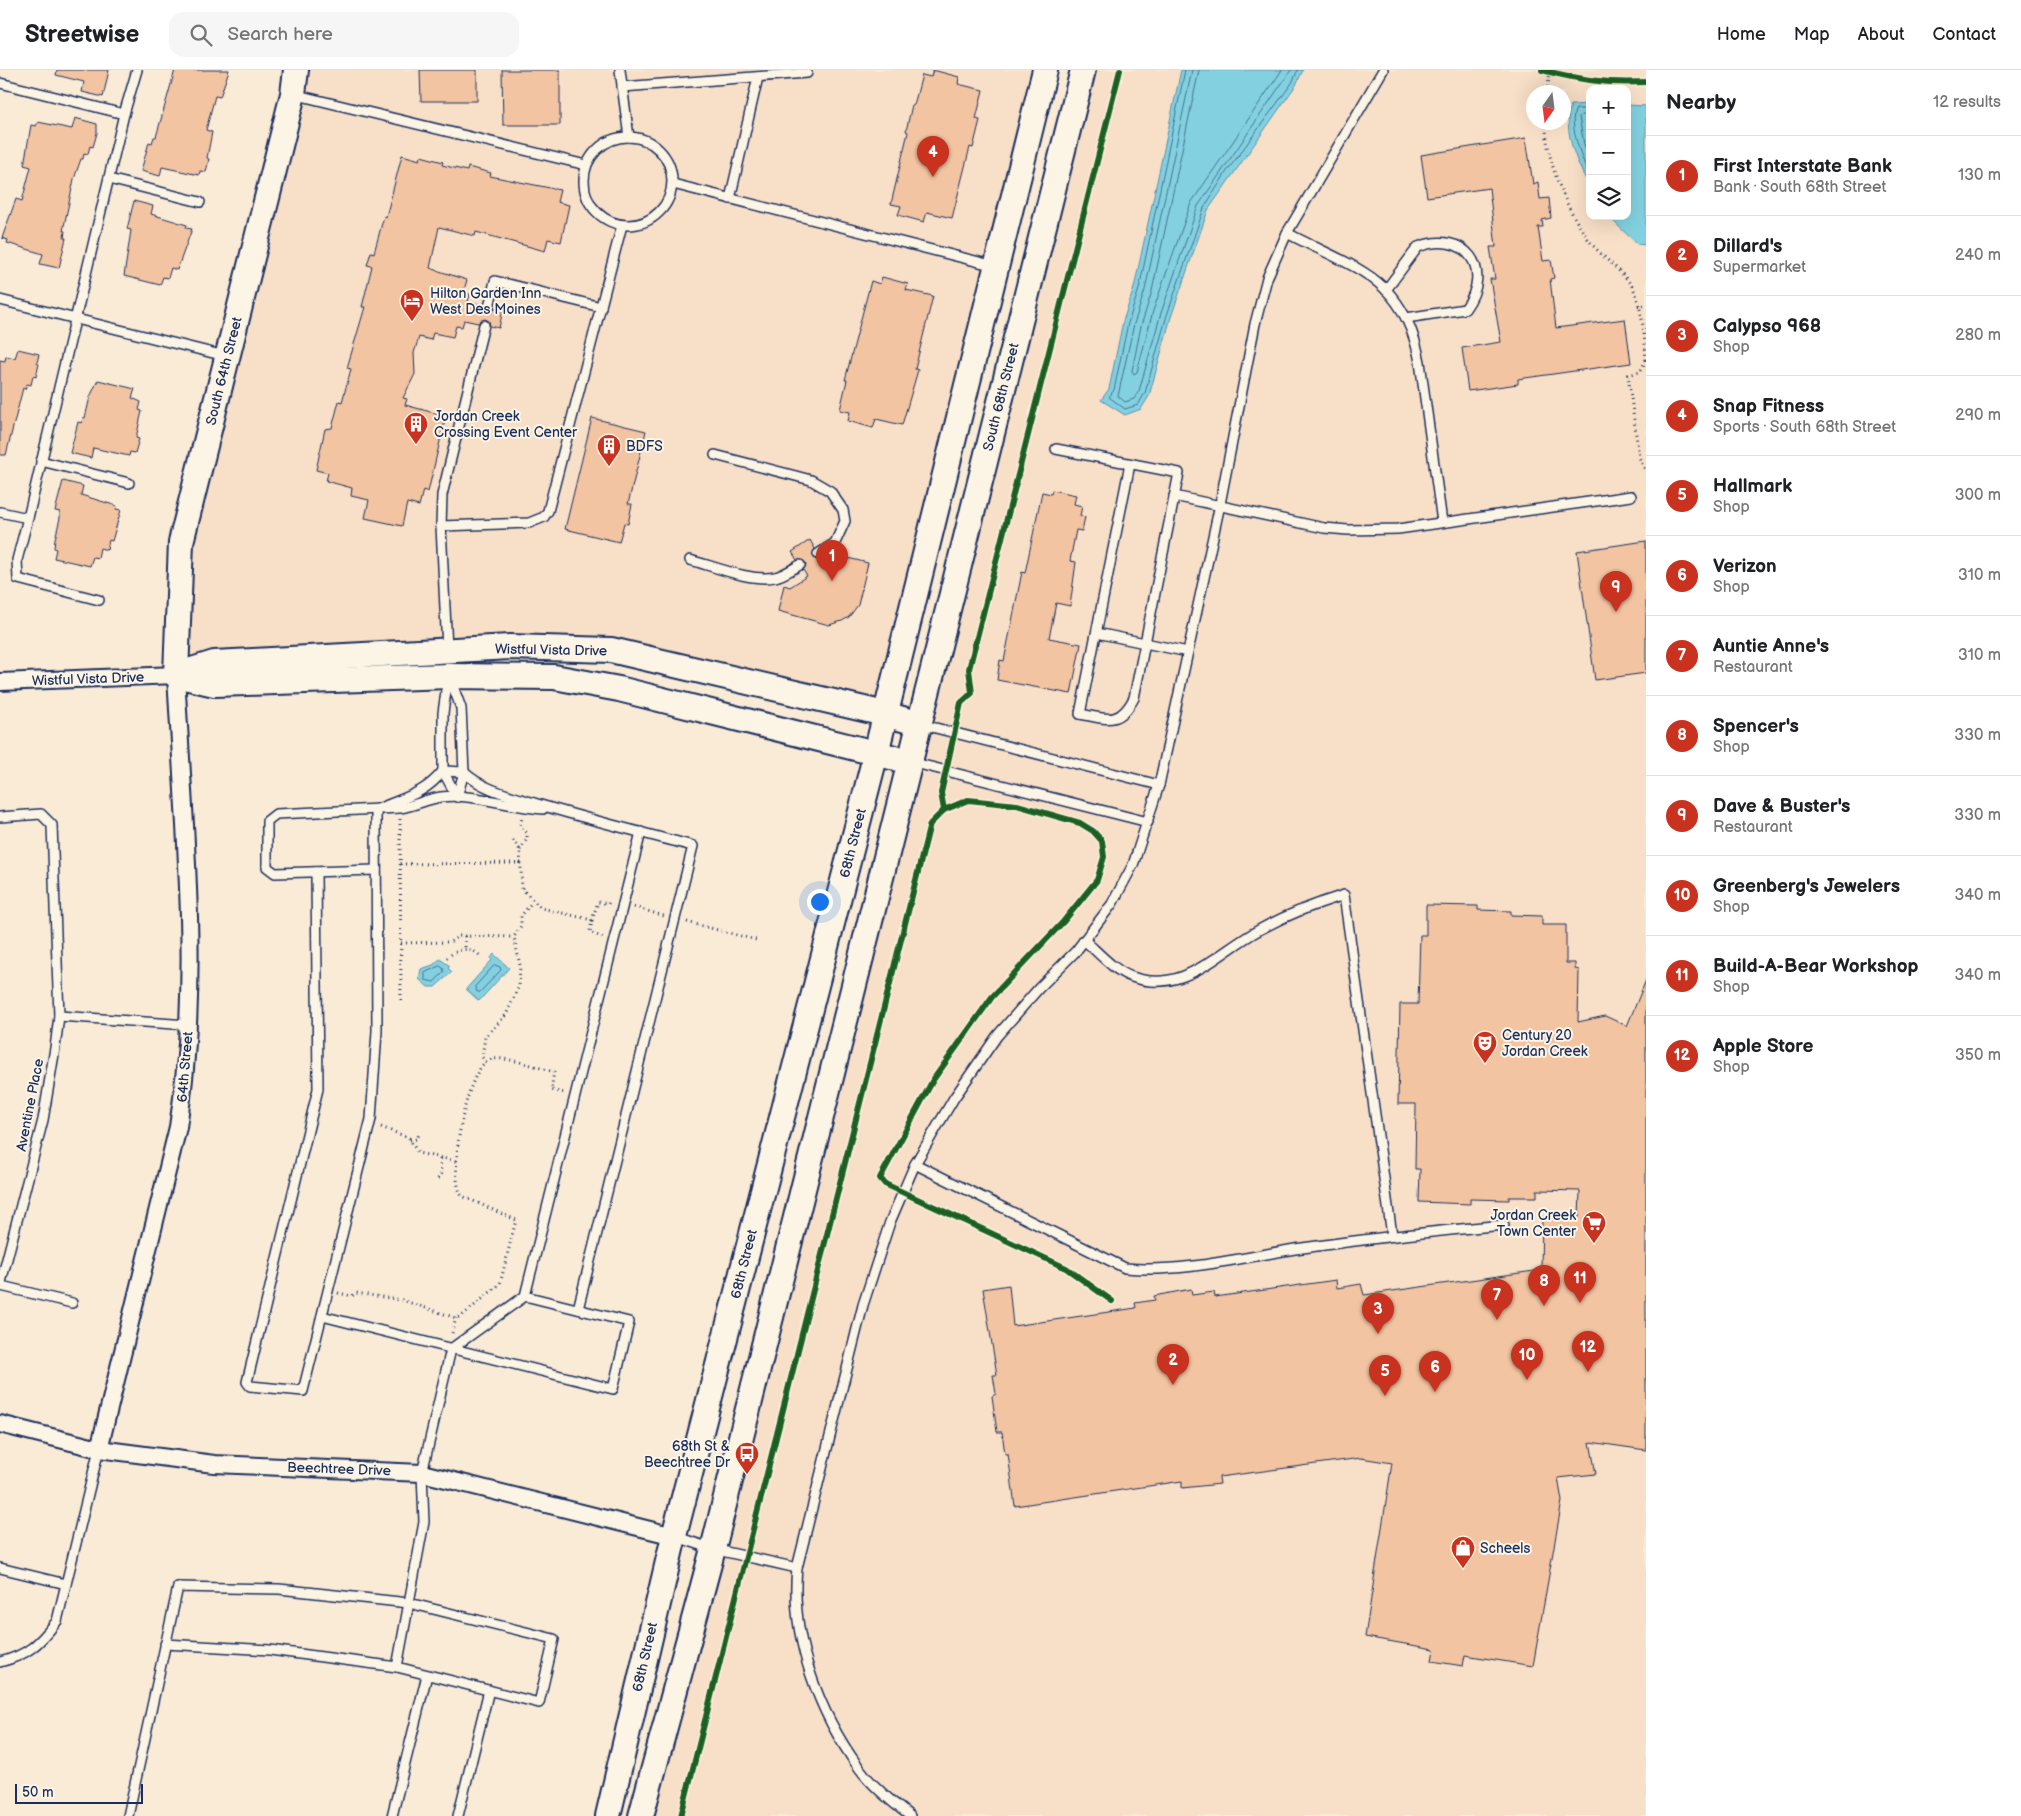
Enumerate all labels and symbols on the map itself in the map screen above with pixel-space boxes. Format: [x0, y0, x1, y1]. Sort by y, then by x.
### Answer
north arrow [1526, 85, 1571, 130]
pin: 4 [917, 136, 949, 177]
place label: Hilton Garden Inn West Des Moines [430, 285, 542, 318]
hotel icon: Hilton Garden Inn West Des Moines [399, 288, 425, 322]
street label: South 64th Street [202, 314, 246, 427]
street label: South 68th Street [979, 341, 1023, 453]
place label: Jordan Creek Crossing Event Center [434, 408, 578, 441]
building icon: Jordan Creek Crossing Event Center [403, 411, 429, 445]
building icon: BDFS [596, 433, 622, 467]
place label: BDFS [626, 438, 663, 455]
pin: 1 [816, 540, 848, 581]
pin: 9 [1600, 571, 1632, 612]
street label: Wistful Vista Drive [495, 641, 607, 659]
street label: Wistful Vista Drive [32, 669, 144, 689]
street label: 68th Street [836, 806, 870, 879]
your location [807, 889, 833, 915]
place label: Century 20 Jordan Creek [1502, 1027, 1588, 1060]
street label: 64th Street [173, 1030, 197, 1103]
theatre icon: Century 20 Jordan Creek [1472, 1030, 1498, 1064]
street label: Aventine Place [13, 1057, 47, 1153]
place label: Jordan Creek Town Center [1490, 1207, 1577, 1240]
supermarket icon: Jordan Creek Town Center [1581, 1210, 1607, 1244]
street label: 68th Street [727, 1227, 761, 1300]
pin: 11 [1564, 1262, 1596, 1303]
pin: 8 [1528, 1265, 1560, 1306]
pin: 7 [1481, 1279, 1513, 1320]
pin: 3 [1362, 1293, 1394, 1334]
pin: 12 [1572, 1331, 1604, 1372]
pin: 10 [1511, 1339, 1543, 1380]
pin: 2 [1157, 1344, 1189, 1385]
pin: 6 [1419, 1351, 1451, 1392]
pin: 5 [1369, 1355, 1401, 1396]
place label: 68th St & Beechtree Dr [644, 1438, 731, 1471]
bus stop icon: 68th St & Beechtree Dr [734, 1441, 760, 1475]
street label: Beechtree Drive [287, 1459, 391, 1479]
shop icon: Scheels [1450, 1535, 1476, 1569]
place label: Scheels [1480, 1540, 1530, 1557]
street label: 68th Street [629, 1620, 661, 1693]
scale bar [15, 1781, 142, 1804]

